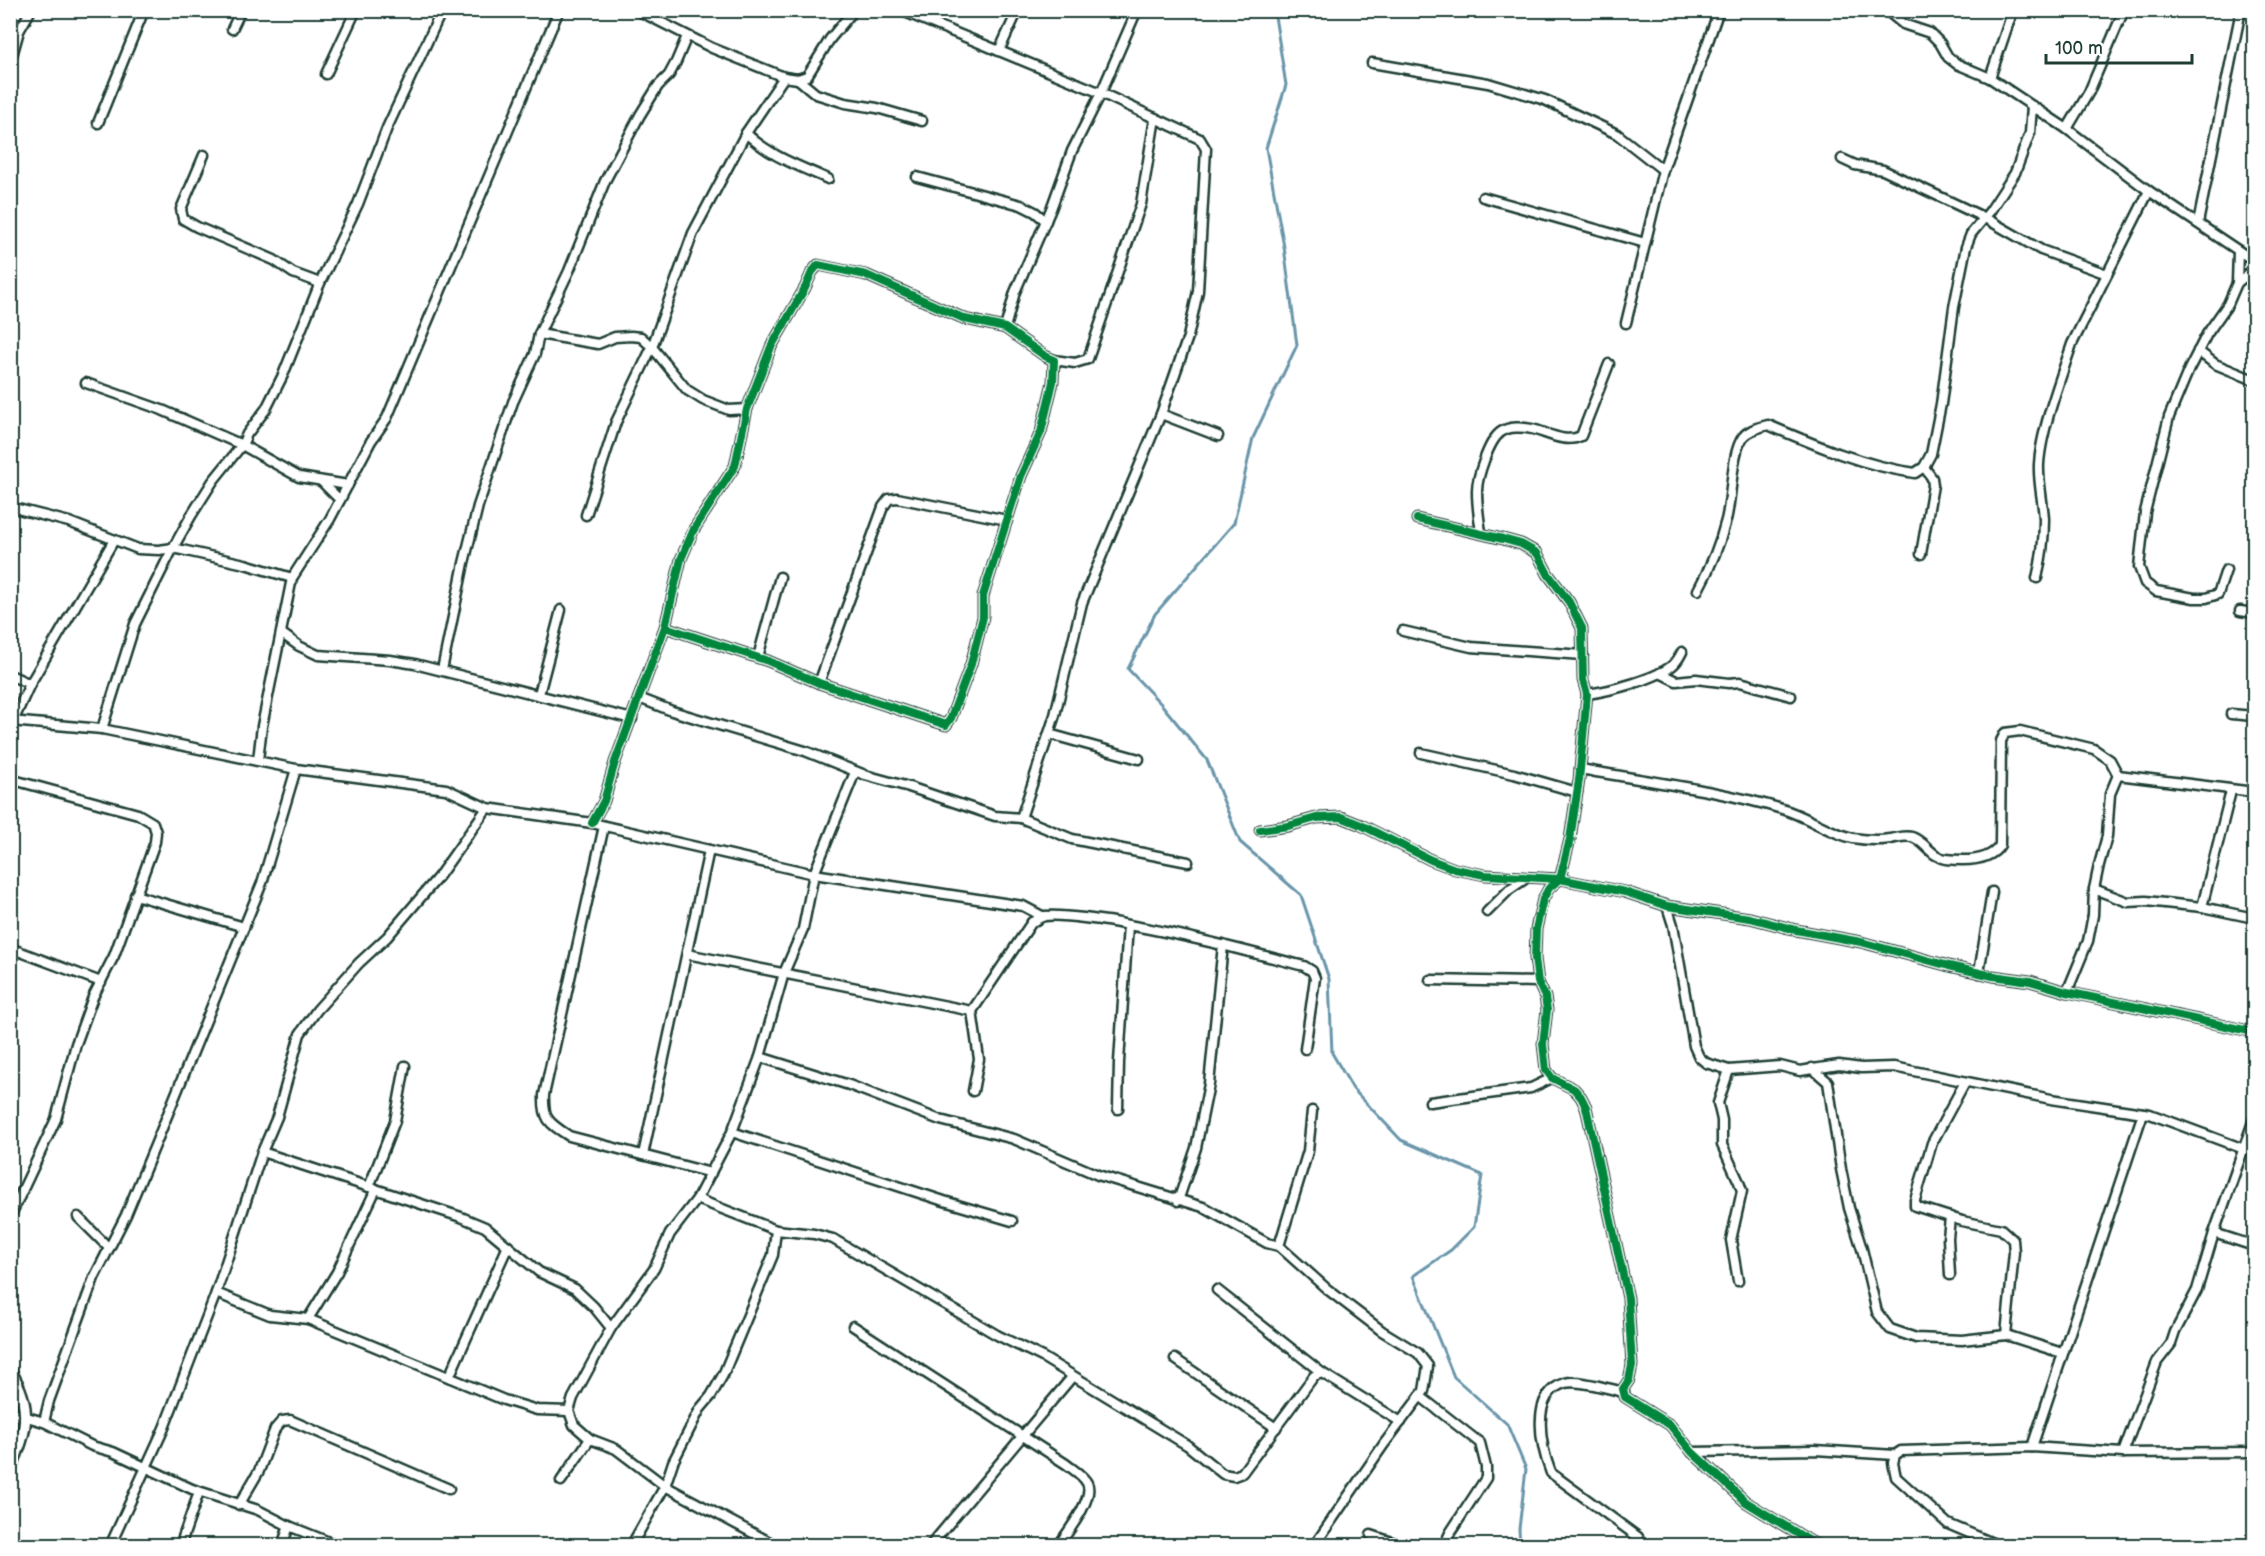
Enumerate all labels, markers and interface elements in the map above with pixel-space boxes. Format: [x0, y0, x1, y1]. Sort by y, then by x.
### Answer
scale bar [2046, 27, 2192, 65]
text: 100 m [2055, 38, 2103, 59]

